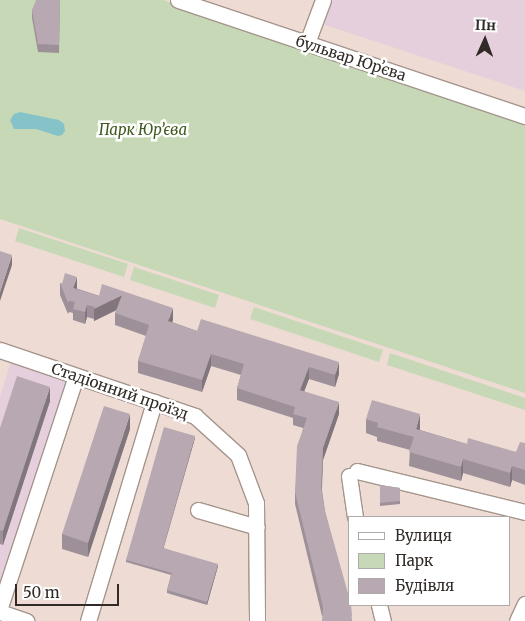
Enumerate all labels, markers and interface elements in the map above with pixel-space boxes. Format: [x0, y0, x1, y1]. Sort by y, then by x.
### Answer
north arrow [460, 15, 510, 65]
text: Пн [475, 16, 496, 34]
street label: бульвар Юрʼєва [294, 32, 408, 84]
park label: Парк Юр’єва [99, 121, 187, 139]
street label: Стадіонний проїзд [49, 359, 191, 423]
legend [348, 516, 510, 606]
text: Вулиця [395, 526, 452, 545]
text: Парк [395, 551, 433, 570]
scale bar [18, 574, 121, 606]
text: Будівля [395, 576, 454, 595]
text: 50 m [23, 583, 60, 602]

